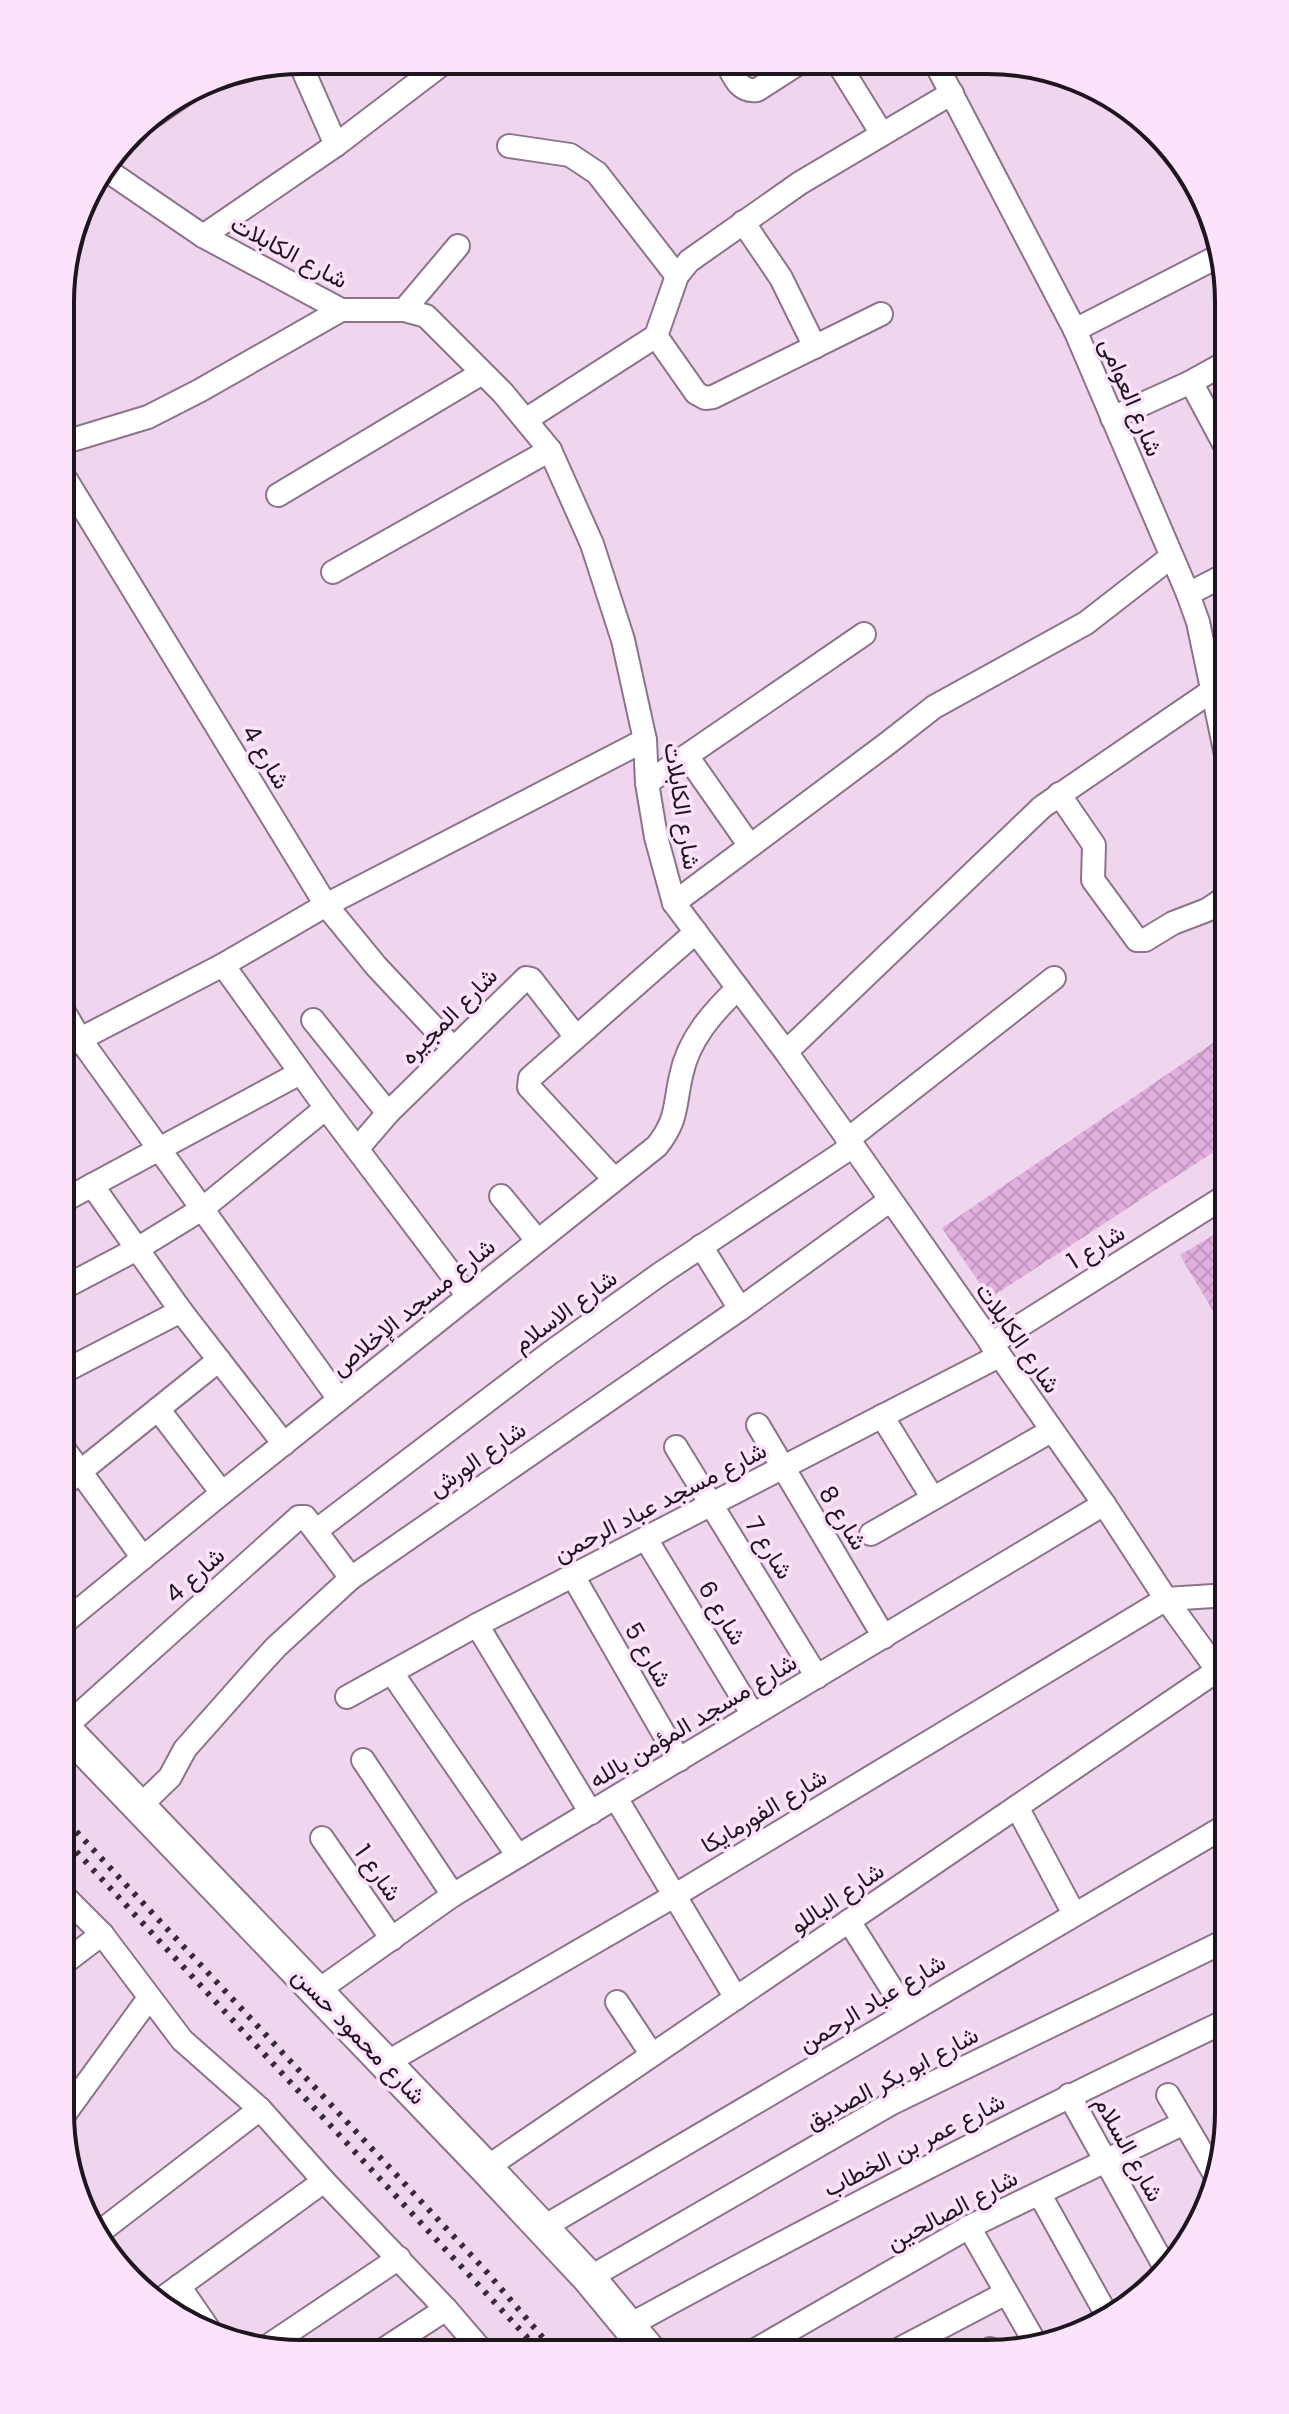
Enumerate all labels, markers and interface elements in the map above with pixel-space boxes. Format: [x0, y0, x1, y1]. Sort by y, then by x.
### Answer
street label: شارع الكابلات [225, 207, 354, 296]
street label: شارع العوامى [1092, 332, 1171, 461]
street label: شارع 4 [234, 718, 299, 795]
street label: شارع الكابلات [656, 740, 709, 872]
street label: شارع المجيره [393, 960, 505, 1072]
street label: شارع 1 [1061, 1216, 1131, 1277]
street label: شارع مسجد الإخلاص [323, 1230, 502, 1383]
street label: شارع الاسلام [506, 1262, 624, 1360]
street label: شارع الكابلات [968, 1276, 1069, 1400]
street label: شارع الورش [421, 1413, 532, 1504]
street label: شارع مسجد عباد الرحمن [547, 1433, 772, 1570]
street label: شارع 8 [811, 1479, 876, 1556]
street label: شارع 7 [737, 1510, 801, 1585]
street label: شارع 4 [158, 1539, 232, 1610]
street label: شارع 6 [690, 1574, 755, 1651]
street label: شارع 5 [617, 1616, 680, 1693]
street label: شارع مسجد المؤمن بالله [583, 1645, 803, 1796]
street label: شارع الفورمايكا [695, 1760, 833, 1861]
street label: شارع 1 [347, 1838, 410, 1908]
street label: شارع الباللو [783, 1854, 890, 1941]
street label: شارع عباد الرحمن [792, 1945, 952, 2060]
street label: شارع محمود حسن [285, 1960, 434, 2112]
street label: شارع ابو بكر الصديق [800, 2018, 984, 2137]
street label: شارع عمر بن الخطاب [817, 2085, 1010, 2205]
street label: شارع السلام [1087, 2090, 1172, 2208]
street label: شارع الصالحين [880, 2161, 1023, 2258]

